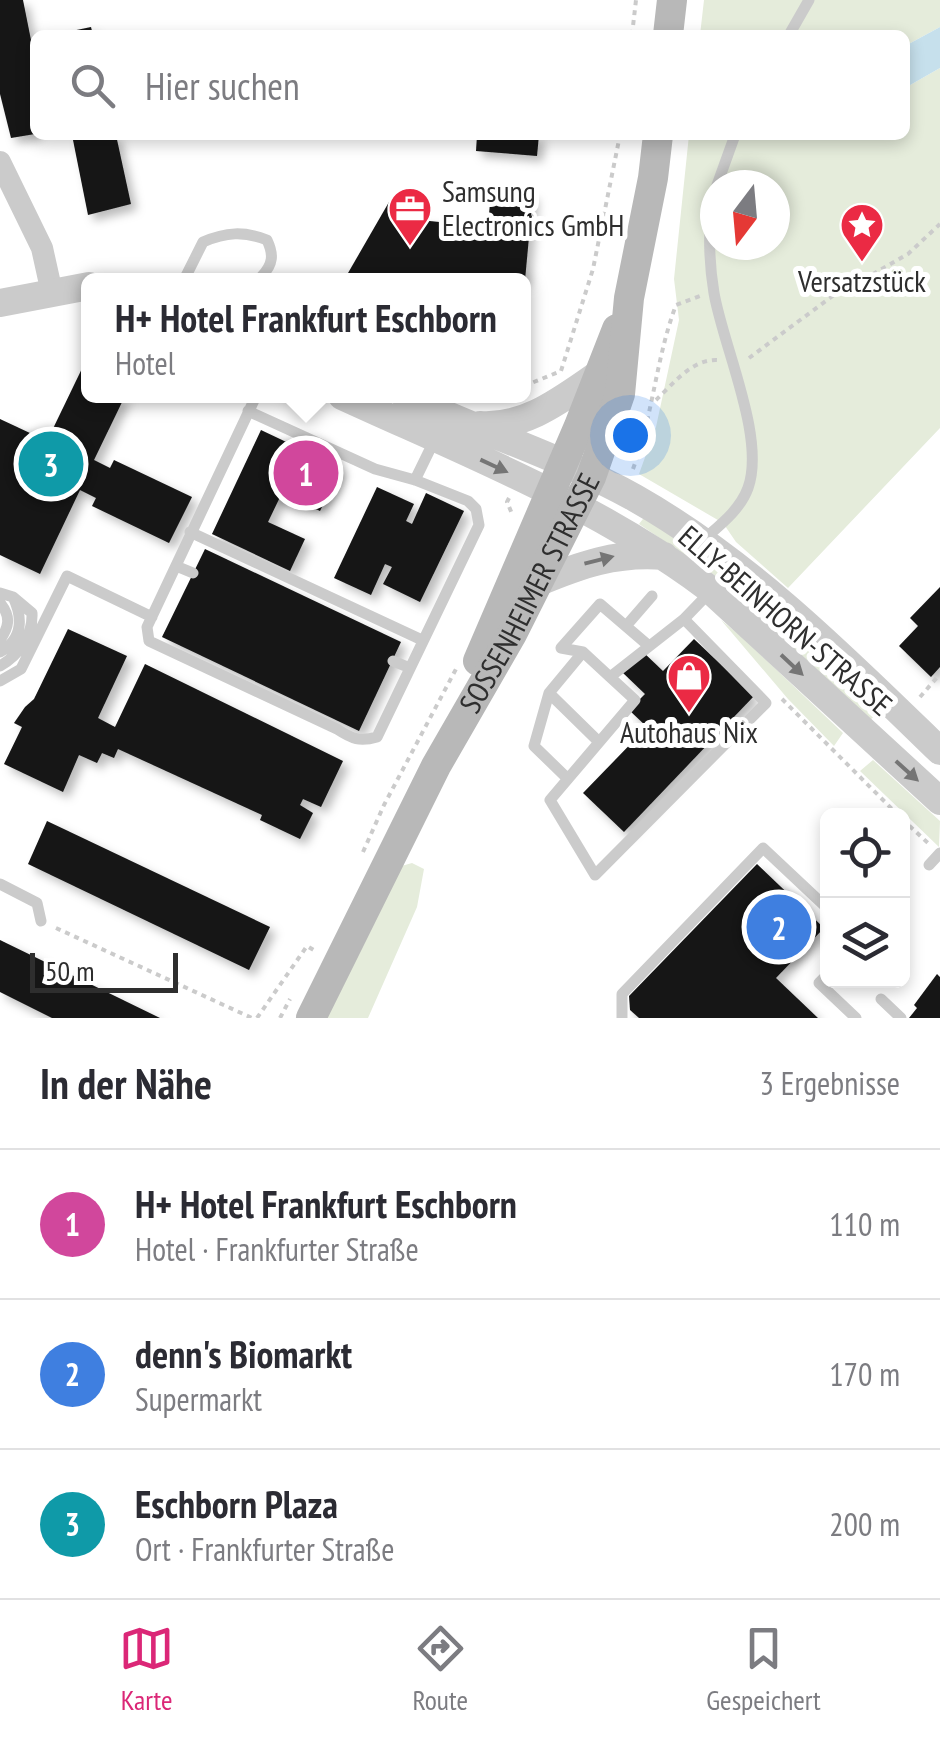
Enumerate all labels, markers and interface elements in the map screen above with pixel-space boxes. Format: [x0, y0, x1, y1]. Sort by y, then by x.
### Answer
search box [30, 30, 910, 140]
icon: search [65, 58, 120, 113]
text: Hier suchen [145, 61, 300, 110]
north arrow [700, 170, 790, 260]
place label: Samsung Electronics GmbH [442, 171, 624, 244]
office icon: Samsung Electronics GmbH [387, 186, 433, 247]
place icon: Versatzstück [839, 202, 885, 263]
place label: Versatzstück [797, 261, 926, 300]
popup [81, 273, 531, 403]
text: H+ Hotel Frankfurt Eschborn [115, 293, 497, 342]
text: Hotel [115, 342, 175, 384]
your location [605, 410, 656, 461]
pin: 3 [18, 426, 84, 502]
pin: 1 [274, 436, 338, 510]
one-way arrow [479, 458, 509, 474]
street label: SOSSENHEIMER STRASSE [450, 466, 608, 720]
street label: ELLY-BEINHORN-STRASSE [671, 516, 901, 723]
one-way arrow [584, 552, 615, 567]
shop icon: Autohaus Nix [666, 653, 712, 714]
one-way arrow [779, 654, 803, 677]
place label: Autohaus Nix [620, 712, 758, 751]
one-way arrow [895, 759, 919, 782]
map controls [820, 808, 910, 988]
button: locate [820, 808, 910, 898]
pin: 2 [746, 890, 812, 964]
button: layers [820, 898, 910, 988]
scale bar [30, 948, 178, 993]
text: 50 m [45, 952, 94, 989]
text: In der Nähe [40, 1056, 212, 1111]
text: 3 Ergebnisse [760, 1062, 900, 1104]
text: H+ Hotel Frankfurt Eschborn [135, 1179, 517, 1228]
text: 1 [65, 1203, 80, 1245]
text: 110 m [829, 1203, 900, 1245]
text: Hotel · Frankfurter Straße [135, 1228, 419, 1270]
text: denn's Biomarkt [135, 1329, 352, 1378]
text: 2 [65, 1353, 80, 1395]
text: 170 m [829, 1353, 900, 1395]
text: Supermarkt [135, 1378, 262, 1420]
text: Eschborn Plaza [135, 1479, 338, 1528]
text: 3 [65, 1503, 80, 1545]
text: 200 m [829, 1503, 900, 1545]
text: Ort · Frankfurter Straße [135, 1528, 394, 1570]
tab: Karte [119, 1621, 174, 1718]
tab: Route [412, 1621, 468, 1718]
tab: Gespeichert [706, 1621, 821, 1718]

